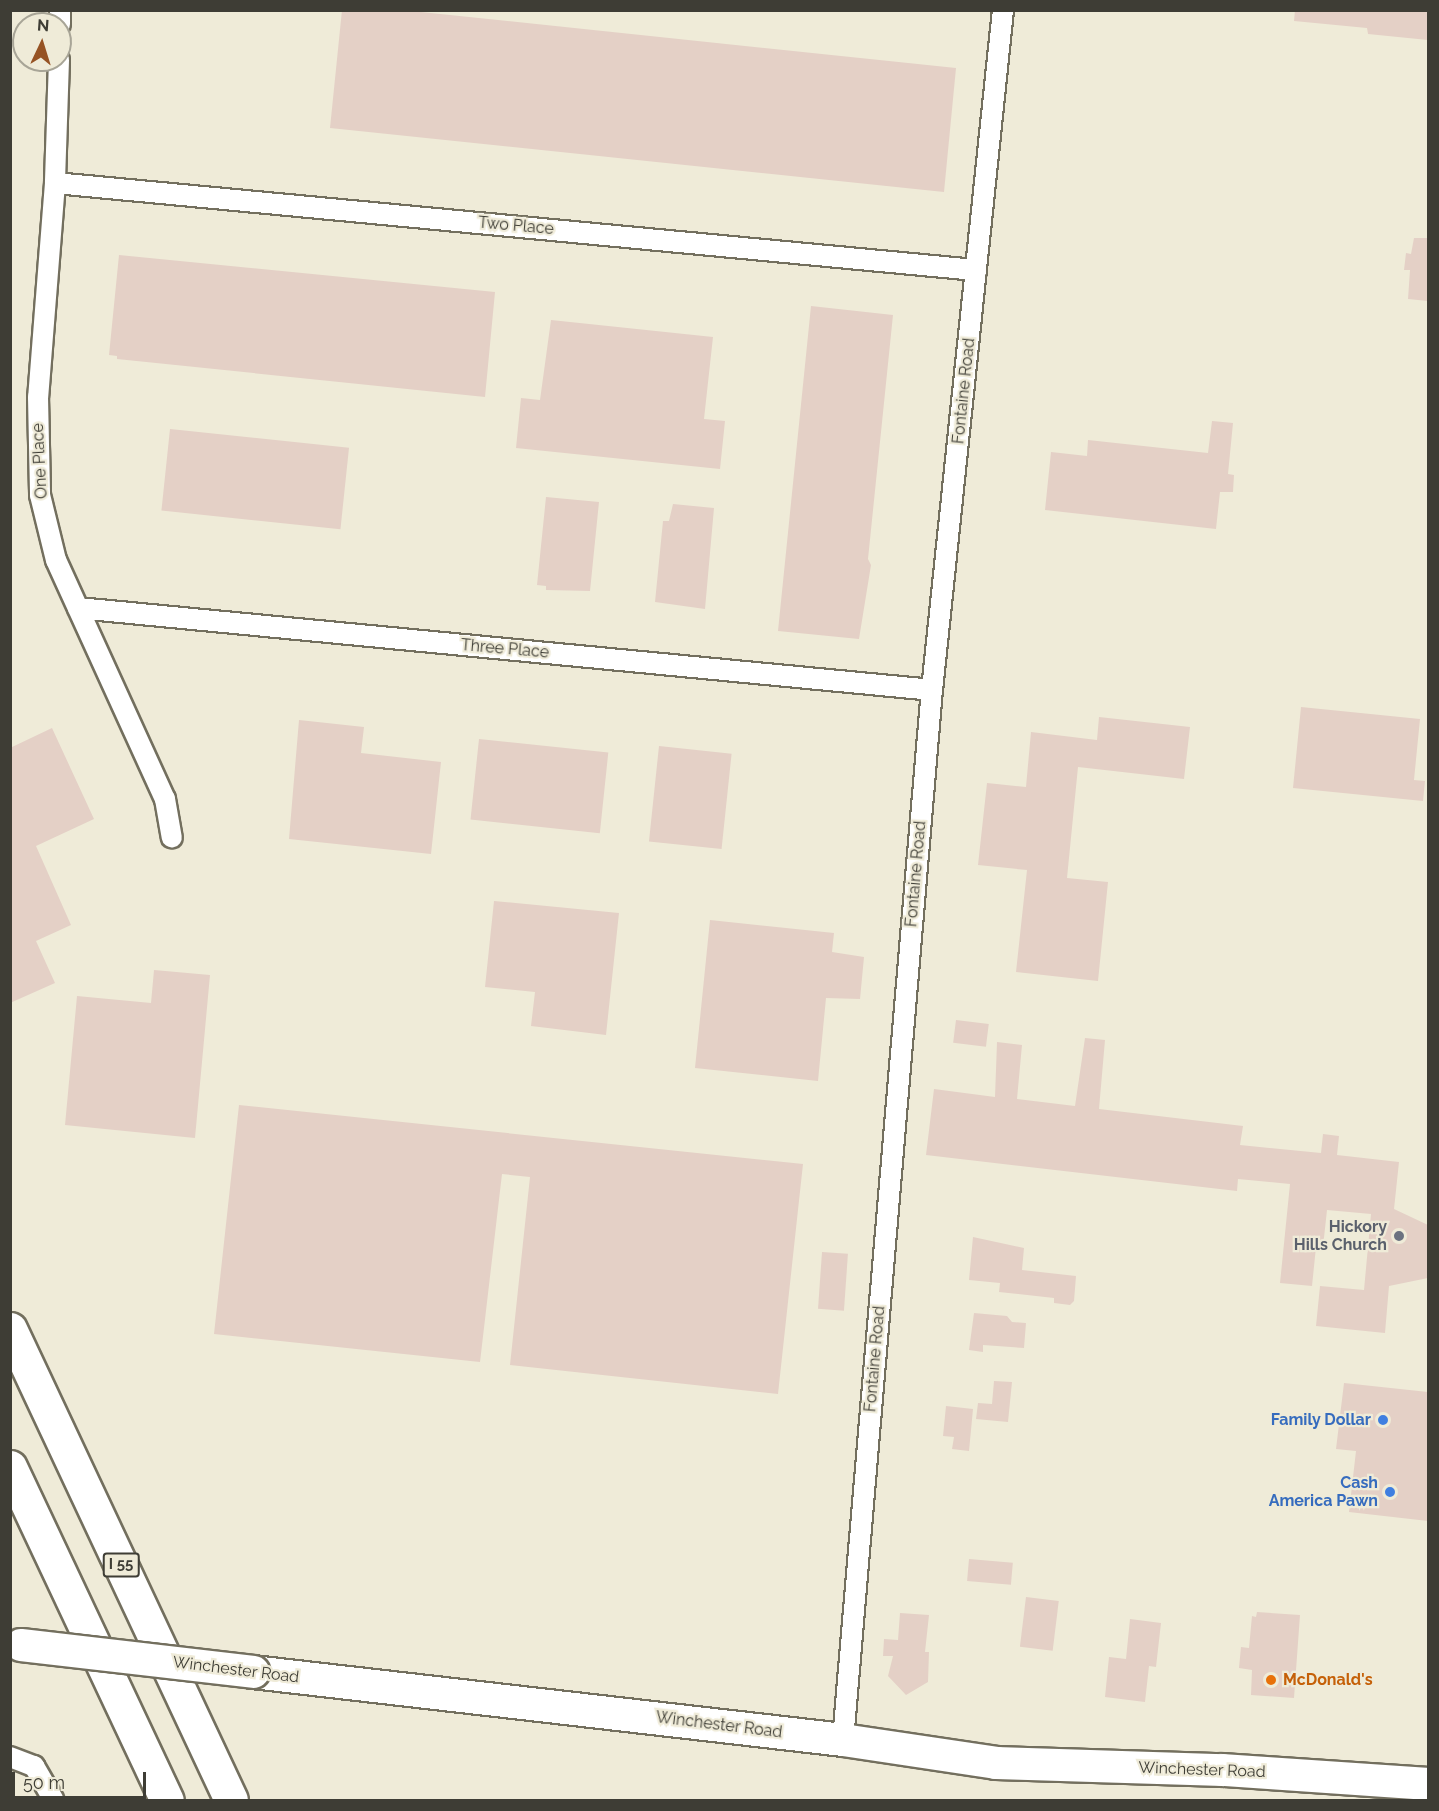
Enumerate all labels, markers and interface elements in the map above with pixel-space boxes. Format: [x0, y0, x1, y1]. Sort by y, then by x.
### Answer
north arrow [12, 12, 72, 72]
text: N [36, 16, 50, 35]
street label: Two Place [477, 213, 555, 239]
street label: Fontaine Road [949, 337, 979, 445]
street label: One Place [28, 423, 52, 499]
street label: Three Place [460, 636, 550, 662]
street label: Fontaine Road [902, 820, 930, 928]
place label: Hickory Hills Church [1294, 1217, 1387, 1255]
marker: Hickory Hills Church [1392, 1229, 1406, 1243]
street label: Fontaine Road [861, 1305, 889, 1413]
place label: Family Dollar [1270, 1410, 1371, 1430]
marker: Family Dollar [1376, 1413, 1390, 1427]
place label: Cash America Pawn [1269, 1473, 1378, 1511]
marker: Cash America Pawn [1383, 1485, 1397, 1499]
road number: I 55 [102, 1553, 140, 1577]
street label: Winchester Road [172, 1653, 300, 1687]
place label: McDonald's [1283, 1670, 1373, 1690]
marker: McDonald's [1264, 1673, 1278, 1687]
street label: Winchester Road [655, 1708, 783, 1742]
street label: Winchester Road [1138, 1758, 1266, 1782]
scale bar [15, 1760, 148, 1798]
text: 50 m [23, 1772, 65, 1793]

